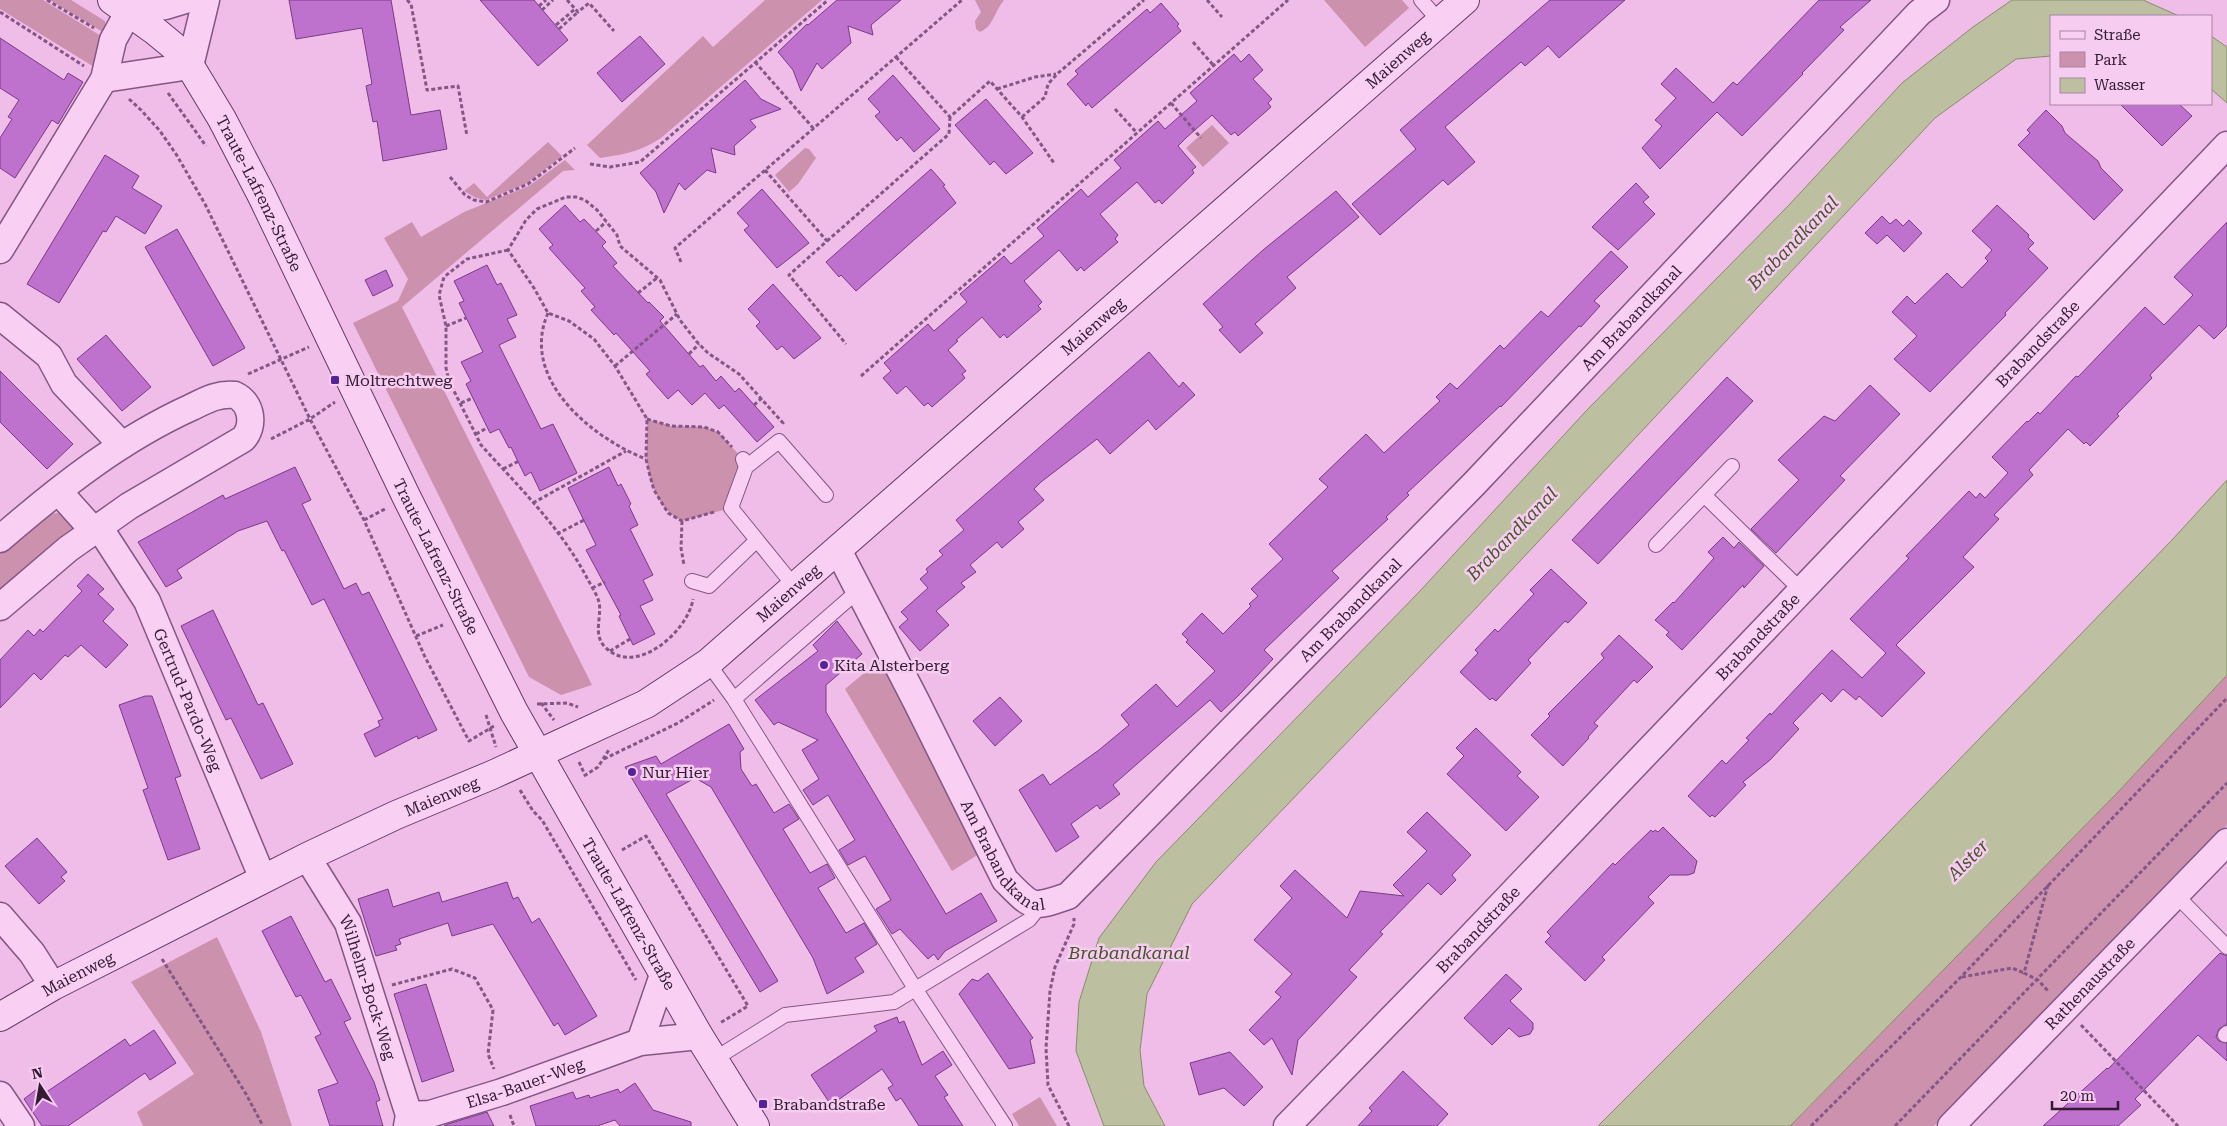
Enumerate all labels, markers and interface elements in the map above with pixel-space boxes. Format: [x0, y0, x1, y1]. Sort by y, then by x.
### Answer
legend [2050, 15, 2212, 105]
street label: Maienweg [1362, 26, 1434, 93]
text: Straße [2094, 26, 2141, 44]
text: Park [2094, 51, 2128, 69]
text: Wasser [2094, 76, 2145, 94]
street label: Traute-Lafrenz-Straße [212, 112, 306, 275]
water label: Brabandkanal [1742, 192, 1842, 294]
street label: Am Brabandkanal [1577, 262, 1686, 375]
street label: Maienweg [1057, 293, 1130, 359]
street label: Brabandstraße [1992, 296, 2084, 391]
place label: Moltrechtweg [345, 371, 453, 390]
marker: Moltrechtweg [329, 374, 341, 386]
street label: Traute-Lafrenz-Straße [389, 476, 483, 638]
water label: Brabandkanal [1461, 483, 1561, 585]
street label: Am Brabandkanal [1296, 554, 1406, 666]
street label: Maienweg [753, 560, 825, 626]
street label: Brabandstraße [1712, 589, 1804, 684]
street label: Gertrud-Pardo-Weg [149, 625, 226, 775]
place label: Kita Alsterberg [834, 656, 950, 675]
marker: Kita Alsterberg [818, 659, 830, 671]
place label: Nur Hier [642, 763, 709, 782]
marker: Nur Hier [626, 766, 638, 778]
street label: Maienweg [402, 772, 482, 820]
street label: Am Brabandkanal [957, 797, 1046, 914]
street label: Traute-Lafrenz-Straße [578, 834, 680, 993]
water label: Alster [1942, 835, 1993, 885]
street label: Brabandstraße [1432, 882, 1524, 977]
street label: Wilhelm-Bock-Weg [335, 911, 400, 1063]
street label: Rathenaustraße [2041, 933, 2139, 1034]
water label: Brabandkanal [1067, 942, 1190, 963]
street label: Maienweg [38, 947, 118, 1001]
street label: Elsa-Bauer-Weg [464, 1054, 587, 1112]
north arrow [15, 1061, 65, 1111]
text: N [30, 1064, 44, 1082]
scale bar [2052, 1078, 2118, 1110]
text: 20 m [2060, 1087, 2095, 1105]
place label: Brabandstraße [773, 1095, 886, 1114]
marker: Brabandstraße [757, 1098, 769, 1110]

